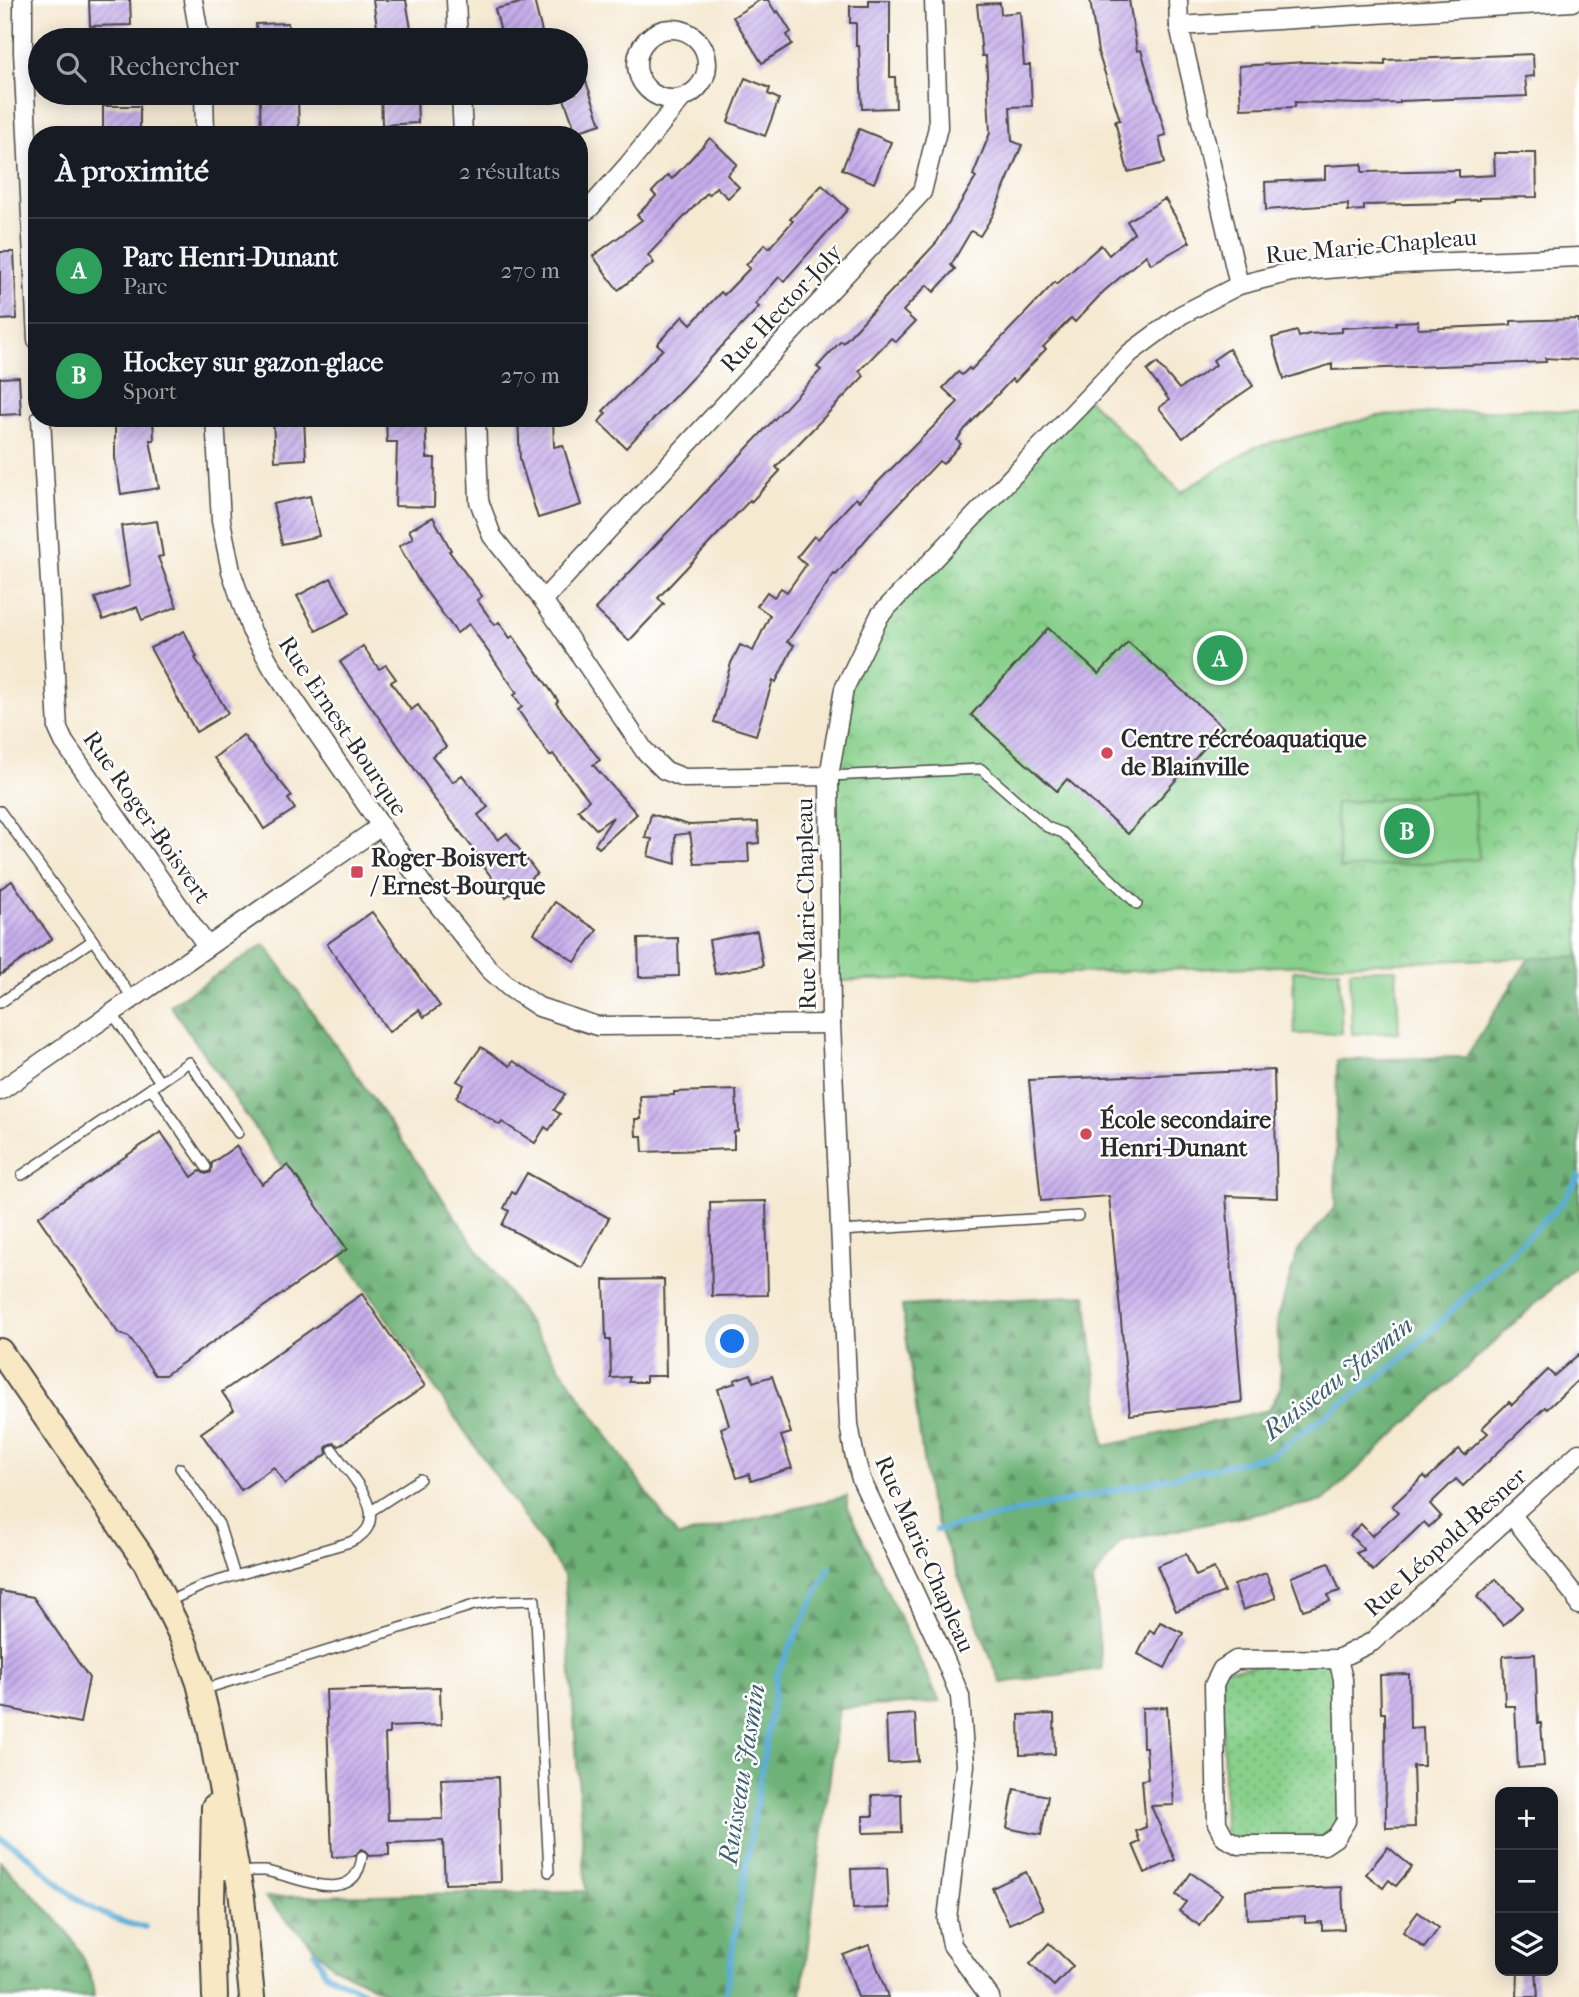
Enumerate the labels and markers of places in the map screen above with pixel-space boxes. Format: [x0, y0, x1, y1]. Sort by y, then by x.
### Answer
pin: A [1197, 632, 1243, 684]
place label: Centre récréoaquatique de Blainville [1121, 725, 1367, 781]
marker: Centre récréoaquatique de Blainville [1099, 745, 1115, 761]
pin: B [1384, 805, 1430, 857]
place label: Roger-Boisvert / Ernest-Bourque [370, 844, 545, 900]
marker: Roger-Boisvert / Ernest-Bourque [349, 864, 365, 880]
place label: École secondaire Henri-Dunant [1100, 1104, 1271, 1162]
marker: École secondaire Henri-Dunant [1078, 1126, 1094, 1142]

